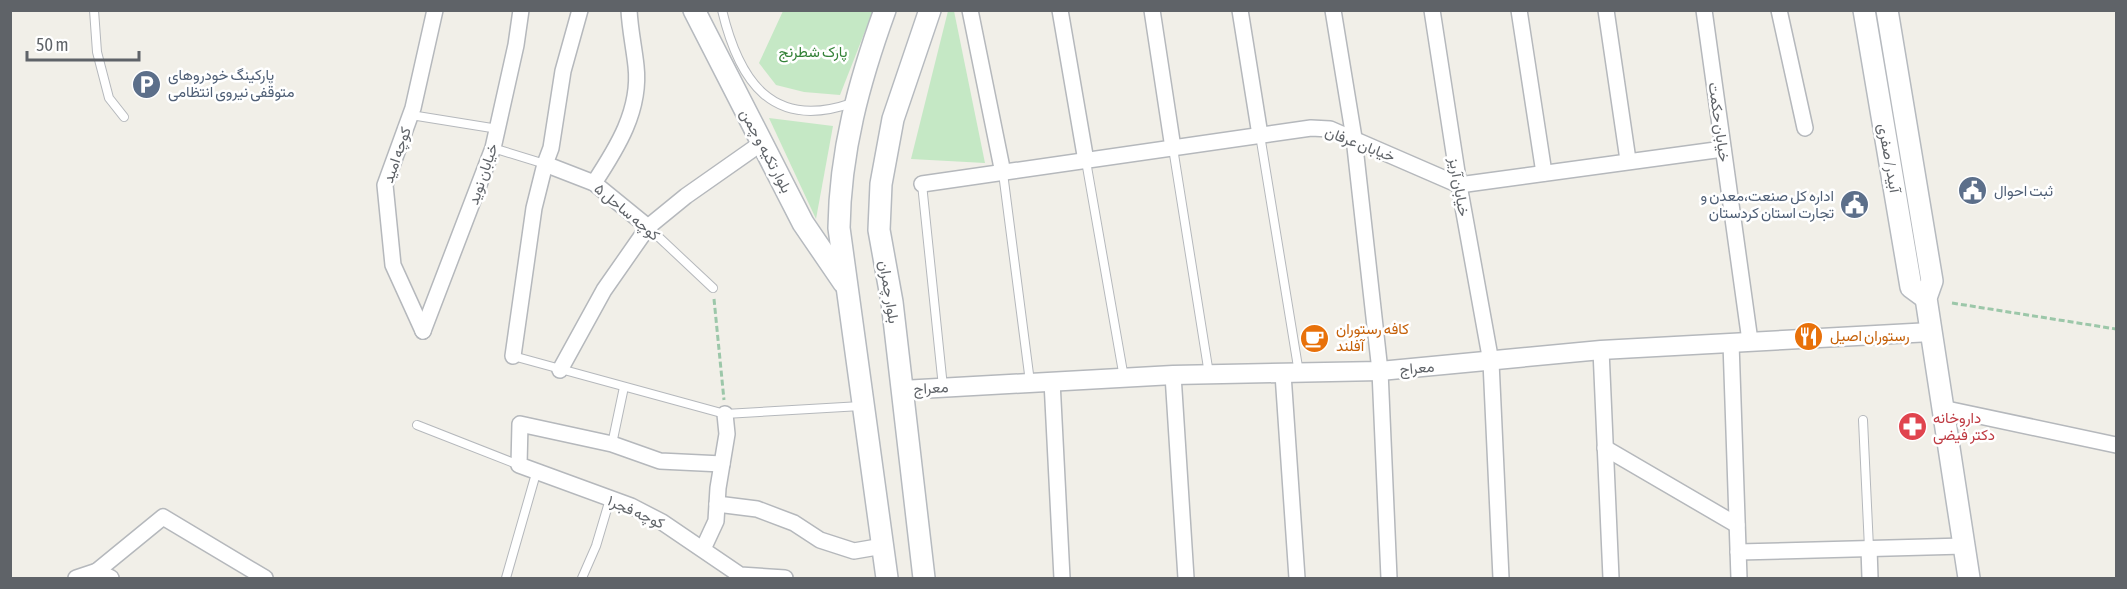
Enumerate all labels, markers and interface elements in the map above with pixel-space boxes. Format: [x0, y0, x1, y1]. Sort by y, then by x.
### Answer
scale bar [27, 24, 140, 62]
text: 50 m [36, 34, 68, 55]
park label: پارک شطرنج [779, 43, 847, 63]
place label: پارکینگ خودروهای متوقفی نیروی انتظامی [168, 66, 294, 102]
parking icon: پارکینگ خودروهای متوقفی نیروی انتظامی [131, 68, 163, 100]
street label: خیابان حکمت [1705, 81, 1733, 163]
street label: بلوار تکیه و چمن [735, 106, 796, 197]
street label: خیابان عرفان [1322, 122, 1398, 166]
street label: آبیدر/ صفری [1873, 122, 1904, 196]
street label: کوچه امید [379, 124, 416, 186]
street label: خیابان نوید [464, 141, 502, 207]
street label: خیابان آریز [1445, 155, 1473, 218]
public building icon: ثبت احوال [1957, 175, 1989, 207]
street label: کوچه ساحل ۵ [590, 179, 664, 246]
place label: ثبت احوال [1994, 182, 2053, 200]
place label: اداره کل صنعت،معدن و تجارت استان کردستان [1700, 187, 1834, 222]
public building icon: اداره کل صنعت،معدن و تجارت استان کردستان [1839, 189, 1871, 221]
street label: بلوار چمران [874, 259, 903, 325]
place label: کافه رستوران آفلند [1336, 320, 1409, 354]
restaurant icon: رستوران اصیل [1793, 320, 1825, 352]
cafe icon: کافه رستوران آفلند [1299, 322, 1331, 354]
place label: رستوران اصیل [1830, 327, 1910, 345]
street label: معراج [1399, 358, 1435, 380]
street label: معراج [913, 378, 949, 400]
place label: داروخانه دکتر فیضی [1933, 409, 1995, 445]
pharmacy icon: داروخانه دکتر فیضی [1896, 411, 1928, 443]
street label: کوچه فجر۱ [604, 491, 668, 534]

